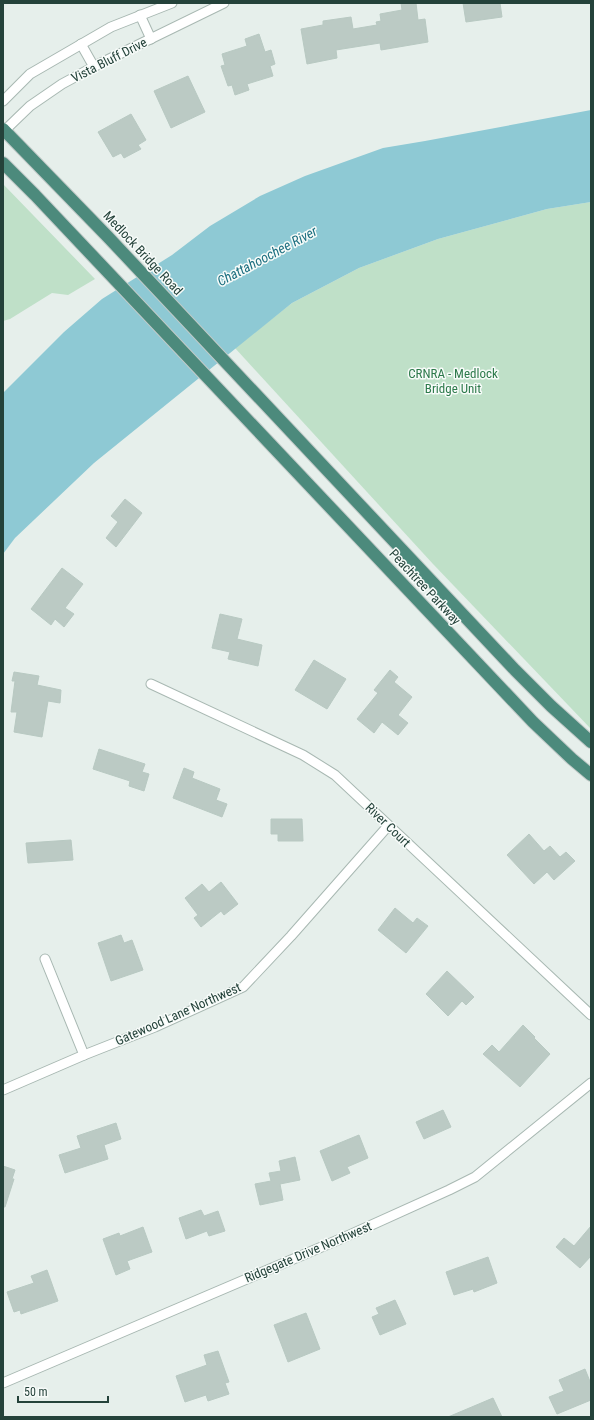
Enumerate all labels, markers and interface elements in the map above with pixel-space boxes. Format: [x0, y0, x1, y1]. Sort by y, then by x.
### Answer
street label: Vista Bluff Drive [69, 35, 149, 85]
street label: Medlock Bridge Road [100, 208, 186, 298]
water label: Chattahoochee River [214, 223, 320, 289]
park label: CRNRA - Medlock Bridge Unit [408, 366, 498, 396]
street label: Peachtree Parkway [386, 546, 464, 628]
street label: River Court [362, 800, 414, 850]
street label: Gatewood Lane Northwest [113, 979, 243, 1048]
street label: Ridgegate Drive Northwest [242, 1218, 374, 1286]
scale bar [18, 1378, 108, 1404]
text: 50 m [24, 1385, 48, 1399]

